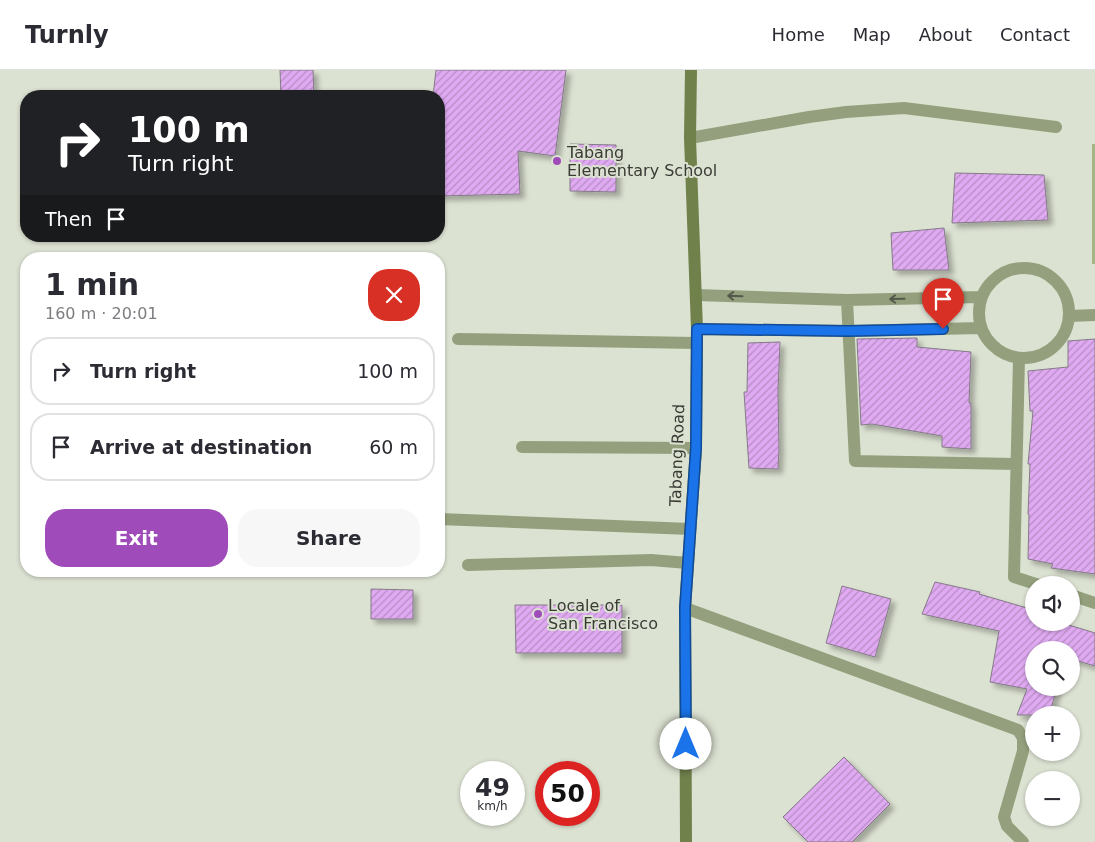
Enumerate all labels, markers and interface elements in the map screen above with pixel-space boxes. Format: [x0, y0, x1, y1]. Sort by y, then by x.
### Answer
text: Turnly [25, 21, 109, 49]
text: Home [772, 24, 825, 45]
text: Map [853, 24, 891, 45]
text: About [919, 24, 972, 45]
text: Contact [1000, 24, 1070, 45]
icon: right [45, 110, 110, 175]
text: 100 m [128, 110, 250, 150]
place label: Tabang Elementary School [566, 143, 717, 180]
text: Turn right [128, 151, 233, 176]
marker: Tabang Elementary School [551, 155, 563, 167]
icon: arrive [102, 205, 130, 233]
text: Then [45, 208, 92, 230]
text: 1 min [45, 267, 139, 302]
button: close [368, 269, 420, 321]
pin [922, 278, 964, 329]
icon: arrive [929, 285, 957, 313]
one-way arrow [727, 291, 744, 301]
one-way arrow [890, 294, 906, 304]
text: 160 m · 20:01 [45, 304, 158, 323]
icon: right [47, 357, 75, 385]
text: Turn right [90, 360, 196, 382]
text: 100 m [357, 360, 418, 382]
street label: Tabang Road [666, 403, 688, 508]
icon: arrive [47, 433, 75, 461]
text: Arrive at destination [90, 436, 312, 458]
text: 60 m [369, 436, 418, 458]
button: Exit [45, 509, 228, 567]
button: Share [238, 509, 420, 567]
map controls [1025, 576, 1080, 826]
button: sound [1025, 576, 1080, 631]
place label: Locale of San Francisco [548, 596, 658, 633]
marker: Locale of San Francisco [532, 608, 544, 620]
button: search [1025, 641, 1080, 696]
button: + [1025, 706, 1080, 761]
position arrow [659, 717, 711, 769]
speed limit sign: 50 [535, 761, 600, 826]
button: − [1025, 771, 1080, 826]
text: 49 [475, 773, 510, 802]
text: km/h [477, 799, 508, 813]

